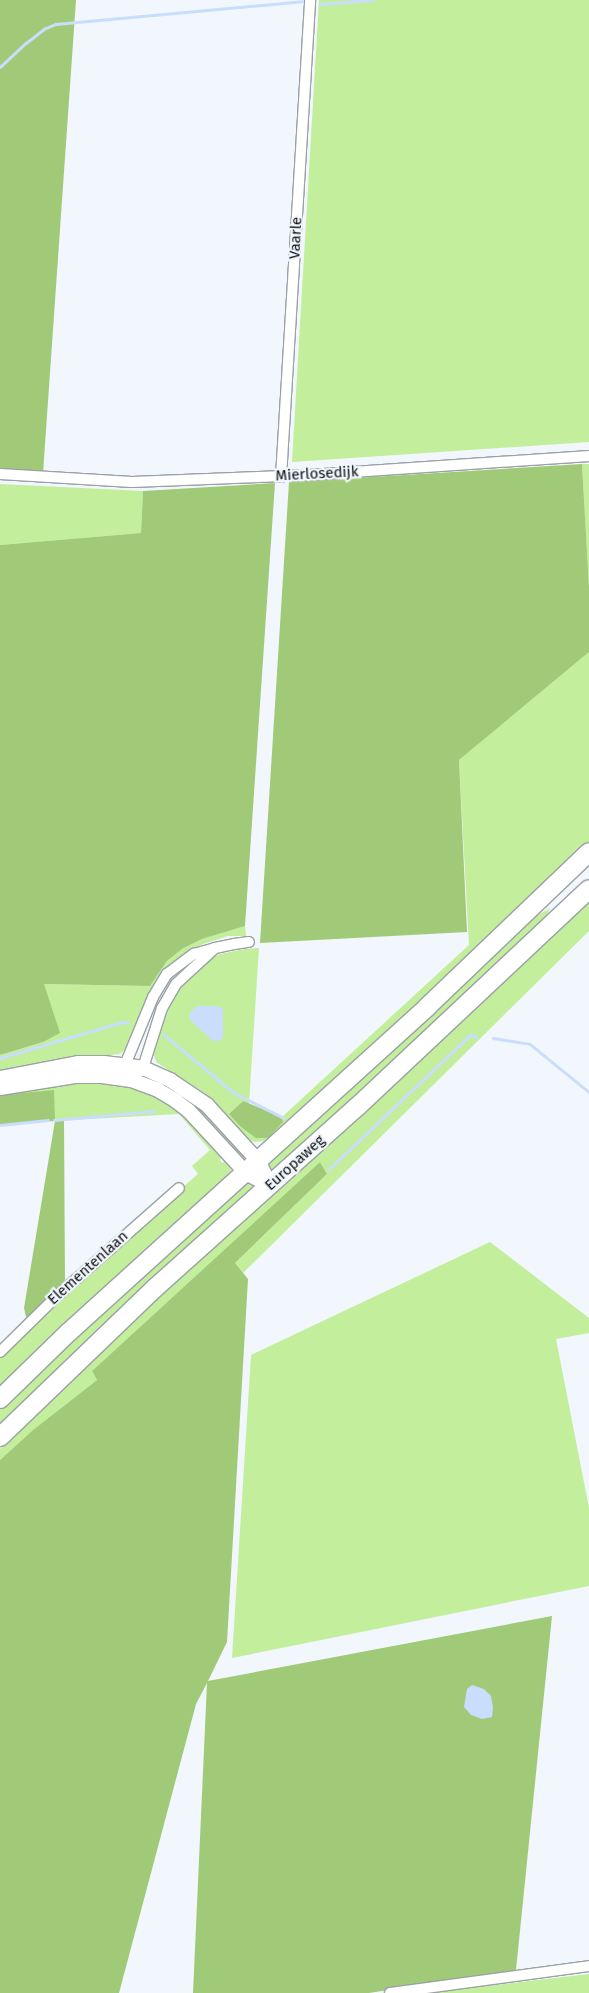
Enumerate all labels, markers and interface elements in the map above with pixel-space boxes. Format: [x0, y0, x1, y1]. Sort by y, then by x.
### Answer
street label: Vaarle [286, 216, 306, 260]
street label: Mierlosedijk [275, 463, 359, 485]
street label: Europaweg [261, 1131, 329, 1195]
street label: Elementenlaan [44, 1227, 132, 1309]

